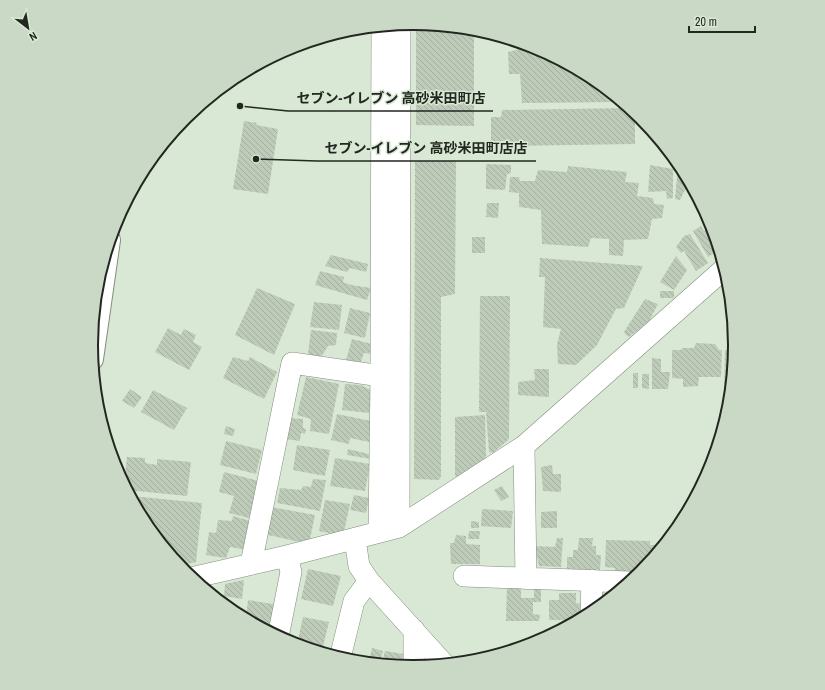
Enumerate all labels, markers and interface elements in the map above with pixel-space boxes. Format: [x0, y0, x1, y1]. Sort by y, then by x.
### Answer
north arrow [8, 8, 48, 48]
scale bar [689, 8, 755, 34]
text: 20 m [695, 14, 717, 30]
text: N [27, 29, 40, 44]
callout: セブン-イレブン 高砂米田町店 [288, 85, 493, 111]
text: セブン-イレブン 高砂米田町店 [296, 89, 486, 107]
callout: セブン-イレブン 高砂米田町店店 [317, 135, 536, 161]
text: セブン-イレブン 高砂米田町店店 [324, 139, 528, 157]

